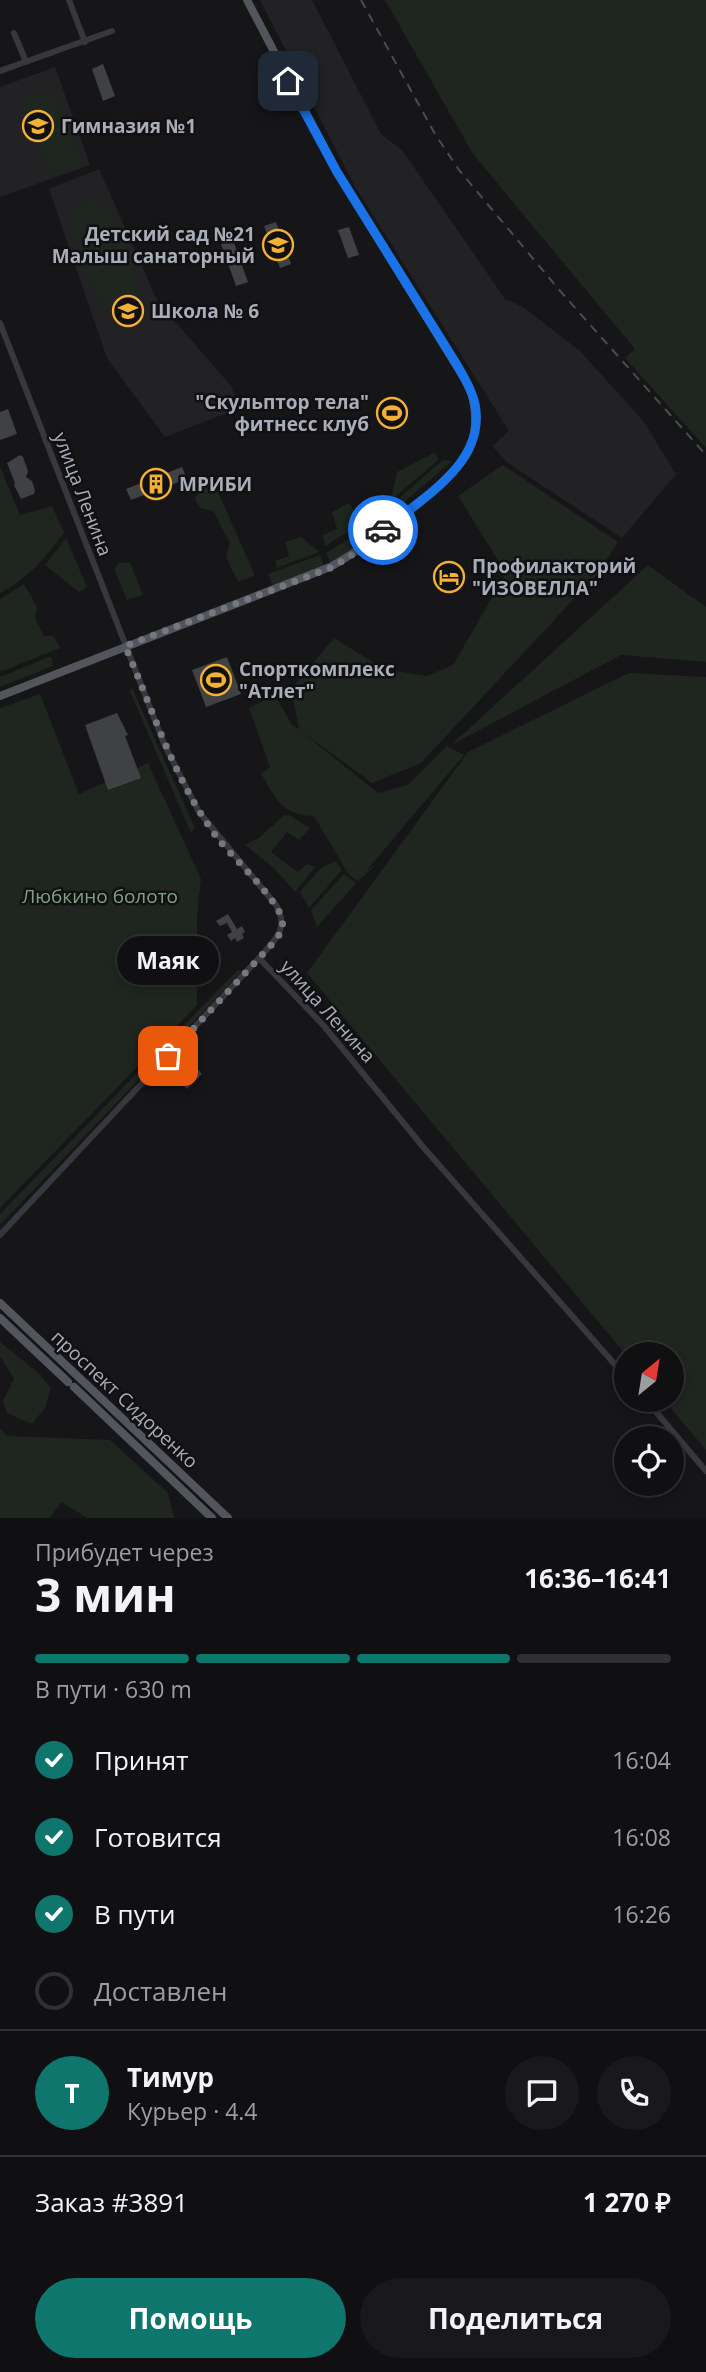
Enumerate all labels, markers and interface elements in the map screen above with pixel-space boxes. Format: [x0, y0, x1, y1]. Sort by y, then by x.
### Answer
pin [258, 51, 318, 111]
icon: home [269, 62, 307, 100]
school or university icon: Гимназия №1 [21, 109, 55, 143]
place label: Гимназия №1 [61, 113, 196, 139]
place label: Детский сад №21 Малыш санаторный [52, 221, 255, 269]
school or university icon: Детский сад №21 Малыш санаторный [261, 228, 295, 262]
school or university icon: Школа № 6 [111, 294, 145, 328]
place label: Школа № 6 [151, 298, 259, 324]
place label: "Скульптор тела" фитнесс клуб [195, 389, 369, 437]
sports icon: "Скульптор тела" фитнесс клуб [375, 396, 409, 430]
street label: улица Ленина [47, 428, 119, 560]
building icon: МРИБИ [139, 467, 173, 501]
place label: МРИБИ [179, 471, 252, 497]
courier [348, 495, 418, 565]
icon: car [364, 511, 402, 549]
place label: Профилакторий "ИЗОВЕЛЛА" [472, 553, 636, 601]
hotel icon: Профилакторий "ИЗОВЕЛЛА" [432, 560, 466, 594]
place label: Спорткомплекс "Атлет" [239, 656, 395, 704]
sports icon: Спорткомплекс "Атлет" [199, 663, 233, 697]
park label: Любкино болото [22, 883, 178, 909]
callout: Маяк [117, 937, 219, 986]
text: Маяк [136, 944, 200, 976]
street label: улица Ленина [275, 954, 381, 1068]
pin [138, 1026, 198, 1086]
icon: bag [149, 1037, 187, 1075]
street label: проспект Сидоренко [46, 1324, 204, 1474]
north arrow [614, 1342, 684, 1412]
map controls [614, 1342, 684, 1496]
button: locate [614, 1426, 684, 1496]
text: Прибудет через [35, 1536, 214, 1568]
text: 16:36–16:41 [524, 1560, 671, 1596]
text: 3 мин [35, 1563, 176, 1625]
text: В пути · 630 m [35, 1673, 192, 1705]
icon: check [35, 1741, 73, 1779]
text: Принят [94, 1742, 188, 1778]
text: 16:04 [612, 1744, 671, 1776]
icon: check [35, 1818, 73, 1856]
text: Готовится [94, 1819, 222, 1855]
text: 16:08 [612, 1821, 671, 1853]
icon: check [35, 1895, 73, 1933]
text: В пути [94, 1896, 175, 1932]
text: 16:26 [612, 1898, 671, 1930]
text: Доставлен [94, 1973, 227, 2009]
button: chat [505, 2056, 579, 2130]
button: phone [597, 2056, 671, 2130]
text: Тимур [127, 2059, 214, 2095]
text: Т [64, 2075, 80, 2111]
text: Курьер · 4.4 [127, 2095, 258, 2127]
text: Заказ #3891 [35, 2184, 188, 2220]
text: 1 270 ₽ [583, 2184, 671, 2220]
button: Помощь [35, 2278, 346, 2358]
button: Поделиться [360, 2278, 671, 2358]

